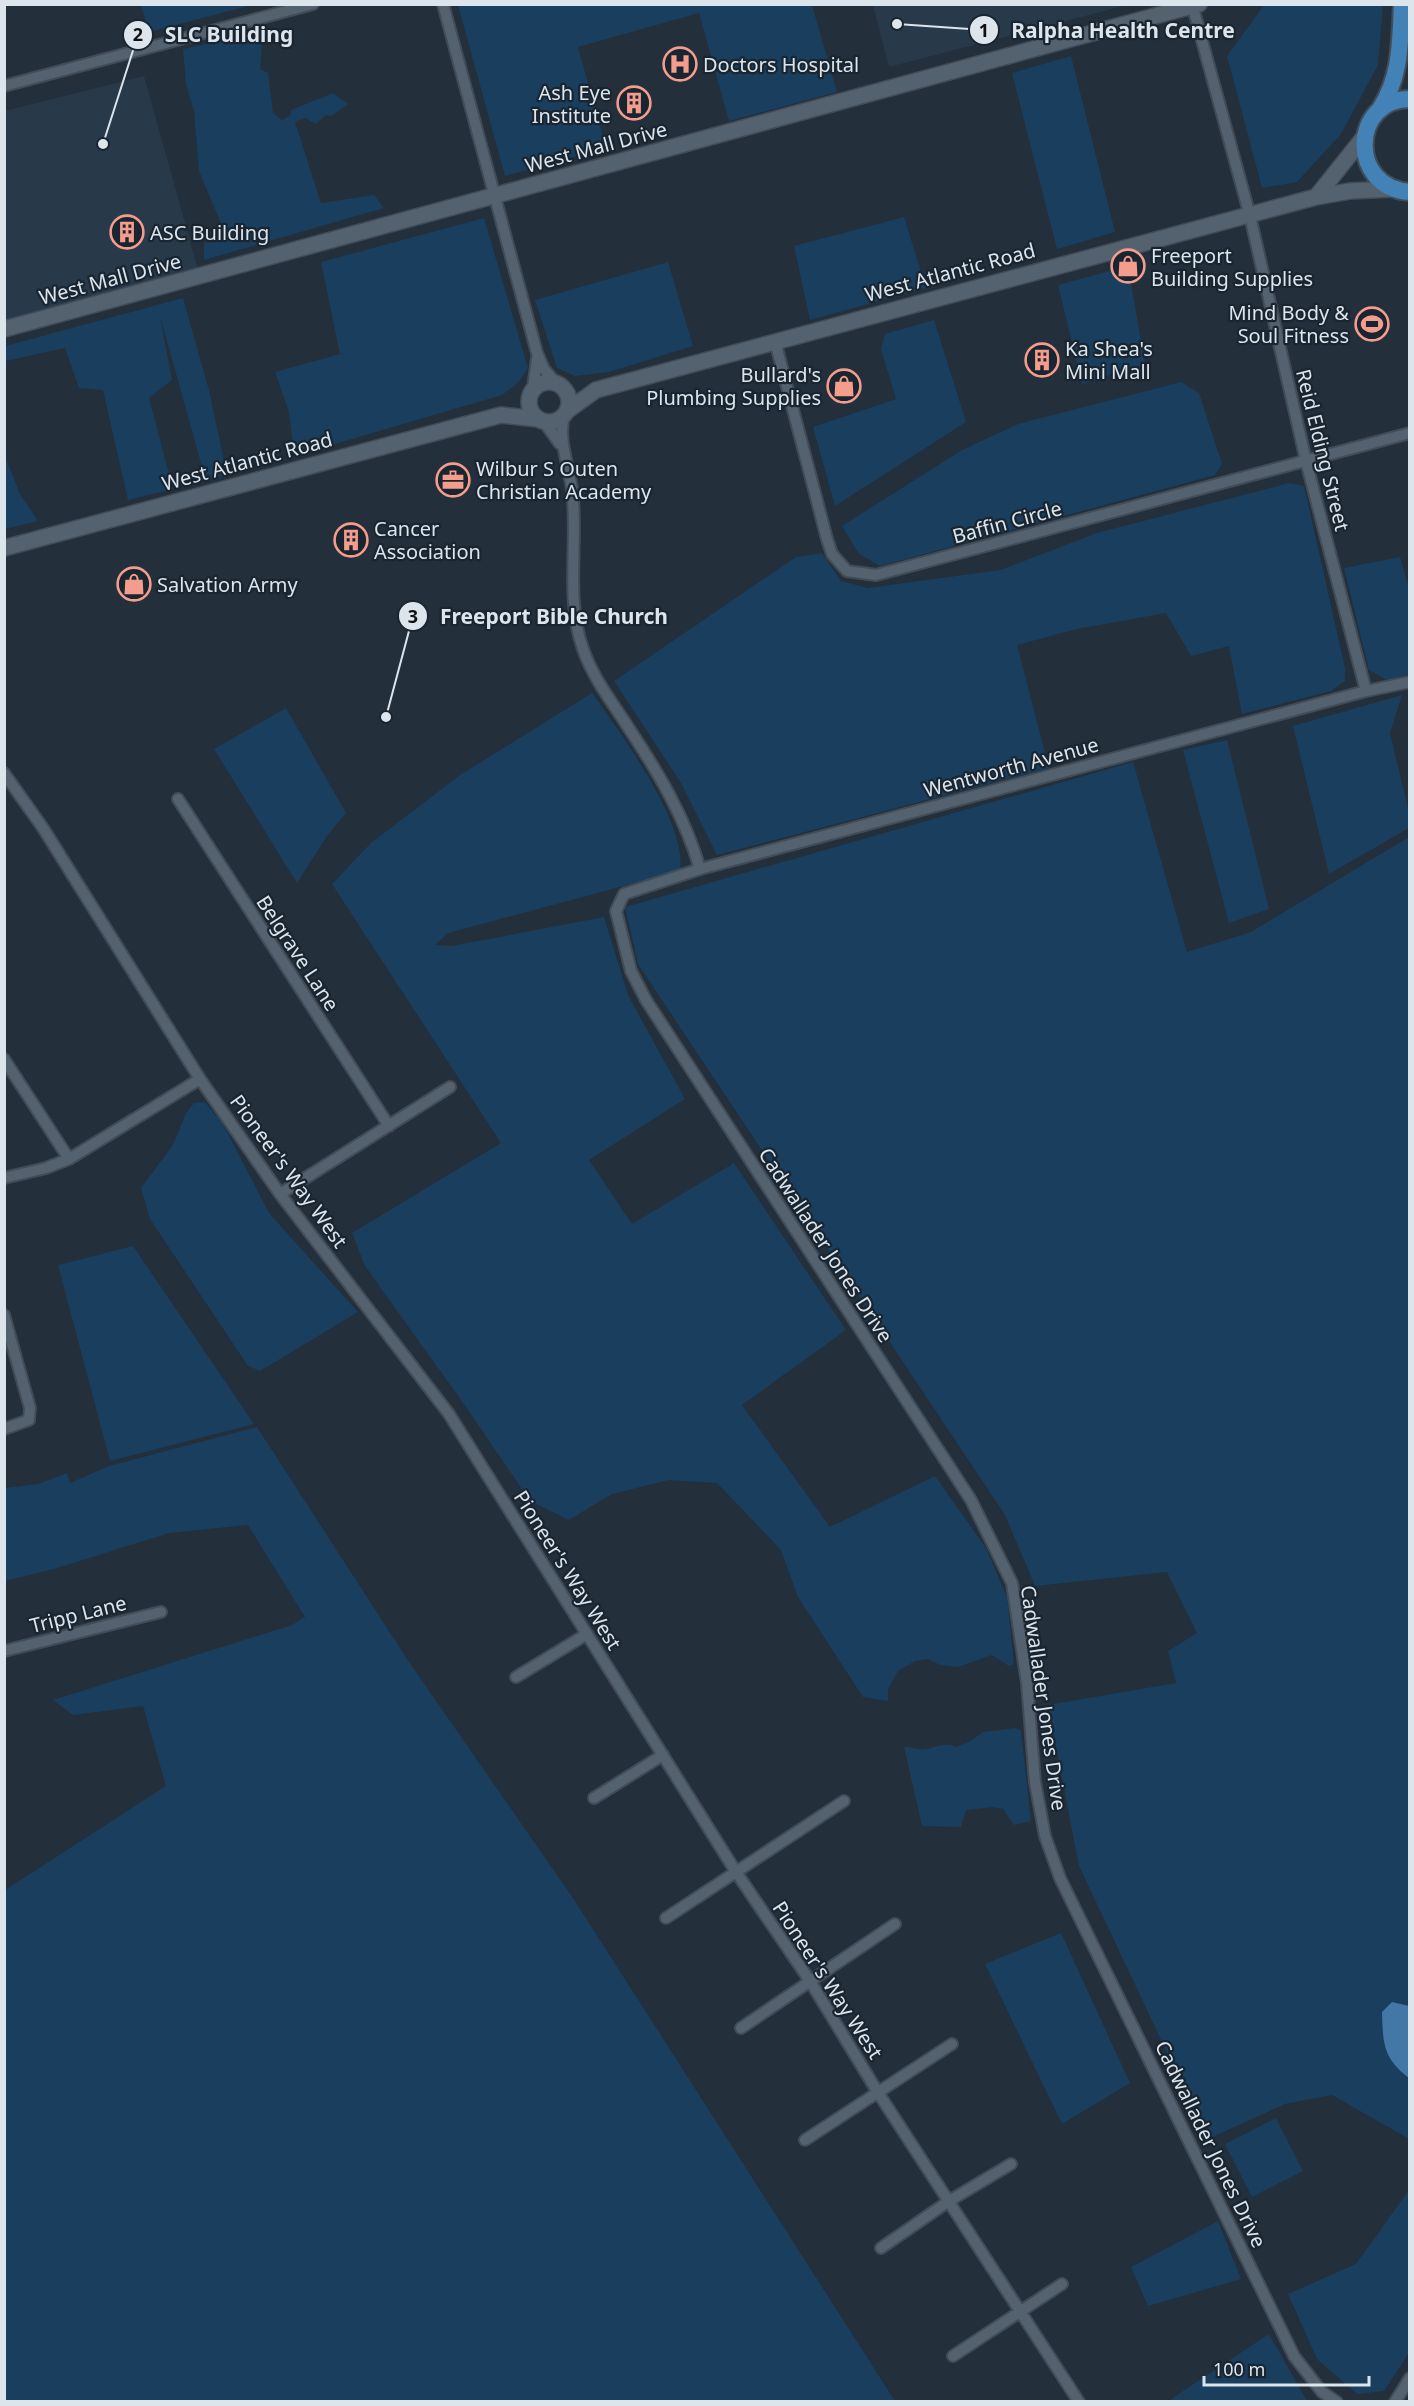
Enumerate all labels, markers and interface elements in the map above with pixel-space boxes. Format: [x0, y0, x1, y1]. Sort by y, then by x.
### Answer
callout: Ralpha Health Centre [969, 11, 1246, 50]
callout: SLC Building [123, 15, 306, 54]
text: Ralpha Health Centre [1011, 16, 1235, 44]
text: 1 [979, 18, 989, 42]
text: SLC Building [165, 20, 293, 48]
text: 2 [133, 22, 143, 46]
hospital icon: Doctors Hospital [662, 46, 698, 82]
place label: Doctors Hospital [703, 51, 859, 78]
place label: Ash Eye Institute [532, 79, 611, 129]
building icon: Ash Eye Institute [616, 85, 652, 121]
street label: West Mall Drive [522, 115, 670, 179]
building icon: ASC Building [109, 214, 145, 250]
place label: ASC Building [150, 219, 269, 246]
street label: West Atlantic Road [862, 236, 1038, 308]
place label: Freeport Building Supplies [1151, 242, 1313, 292]
street label: West Mall Drive [36, 247, 184, 311]
shop icon: Freeport Building Supplies [1110, 248, 1146, 284]
place label: Mind Body & Soul Fitness [1228, 299, 1349, 349]
sports icon: Mind Body & Soul Fitness [1354, 306, 1390, 342]
place label: Ka Shea's Mini Mall [1065, 335, 1153, 385]
building icon: Ka Shea's Mini Mall [1024, 342, 1060, 378]
place label: Bullard's Plumbing Supplies [646, 361, 821, 411]
street label: Reid Elding Street [1290, 366, 1356, 534]
shop icon: Bullard's Plumbing Supplies [826, 368, 862, 404]
street label: West Atlantic Road [159, 425, 335, 497]
place label: Wilbur S Outen Christian Academy [476, 455, 652, 505]
office icon: Wilbur S Outen Christian Academy [435, 462, 471, 498]
street label: Baffin Circle [949, 494, 1065, 550]
place label: Cancer Association [374, 515, 481, 565]
building icon: Cancer Association [333, 522, 369, 558]
shop icon: Salvation Army [116, 566, 152, 602]
place label: Salvation Army [157, 571, 299, 598]
callout: Freeport Bible Church [398, 597, 680, 636]
text: Freeport Bible Church [440, 602, 668, 630]
text: 3 [408, 604, 418, 628]
street label: Wentworth Avenue [921, 731, 1101, 803]
street label: Belgrave Lane [251, 890, 345, 1016]
street label: Pioneer's Way West [224, 1089, 354, 1253]
street label: Cadwallader Jones Drive [753, 1142, 899, 1348]
street label: Pioneer's Way West [508, 1485, 628, 1655]
street label: Cadwallader Jones Drive [1015, 1584, 1073, 1812]
street label: Tripp Lane [27, 1589, 129, 1639]
street label: Pioneer's Way West [767, 1896, 889, 2064]
street label: Cadwallader Jones Drive [1149, 2036, 1273, 2252]
scale bar [1204, 2349, 1369, 2387]
text: 100 m [1213, 2357, 1265, 2381]

